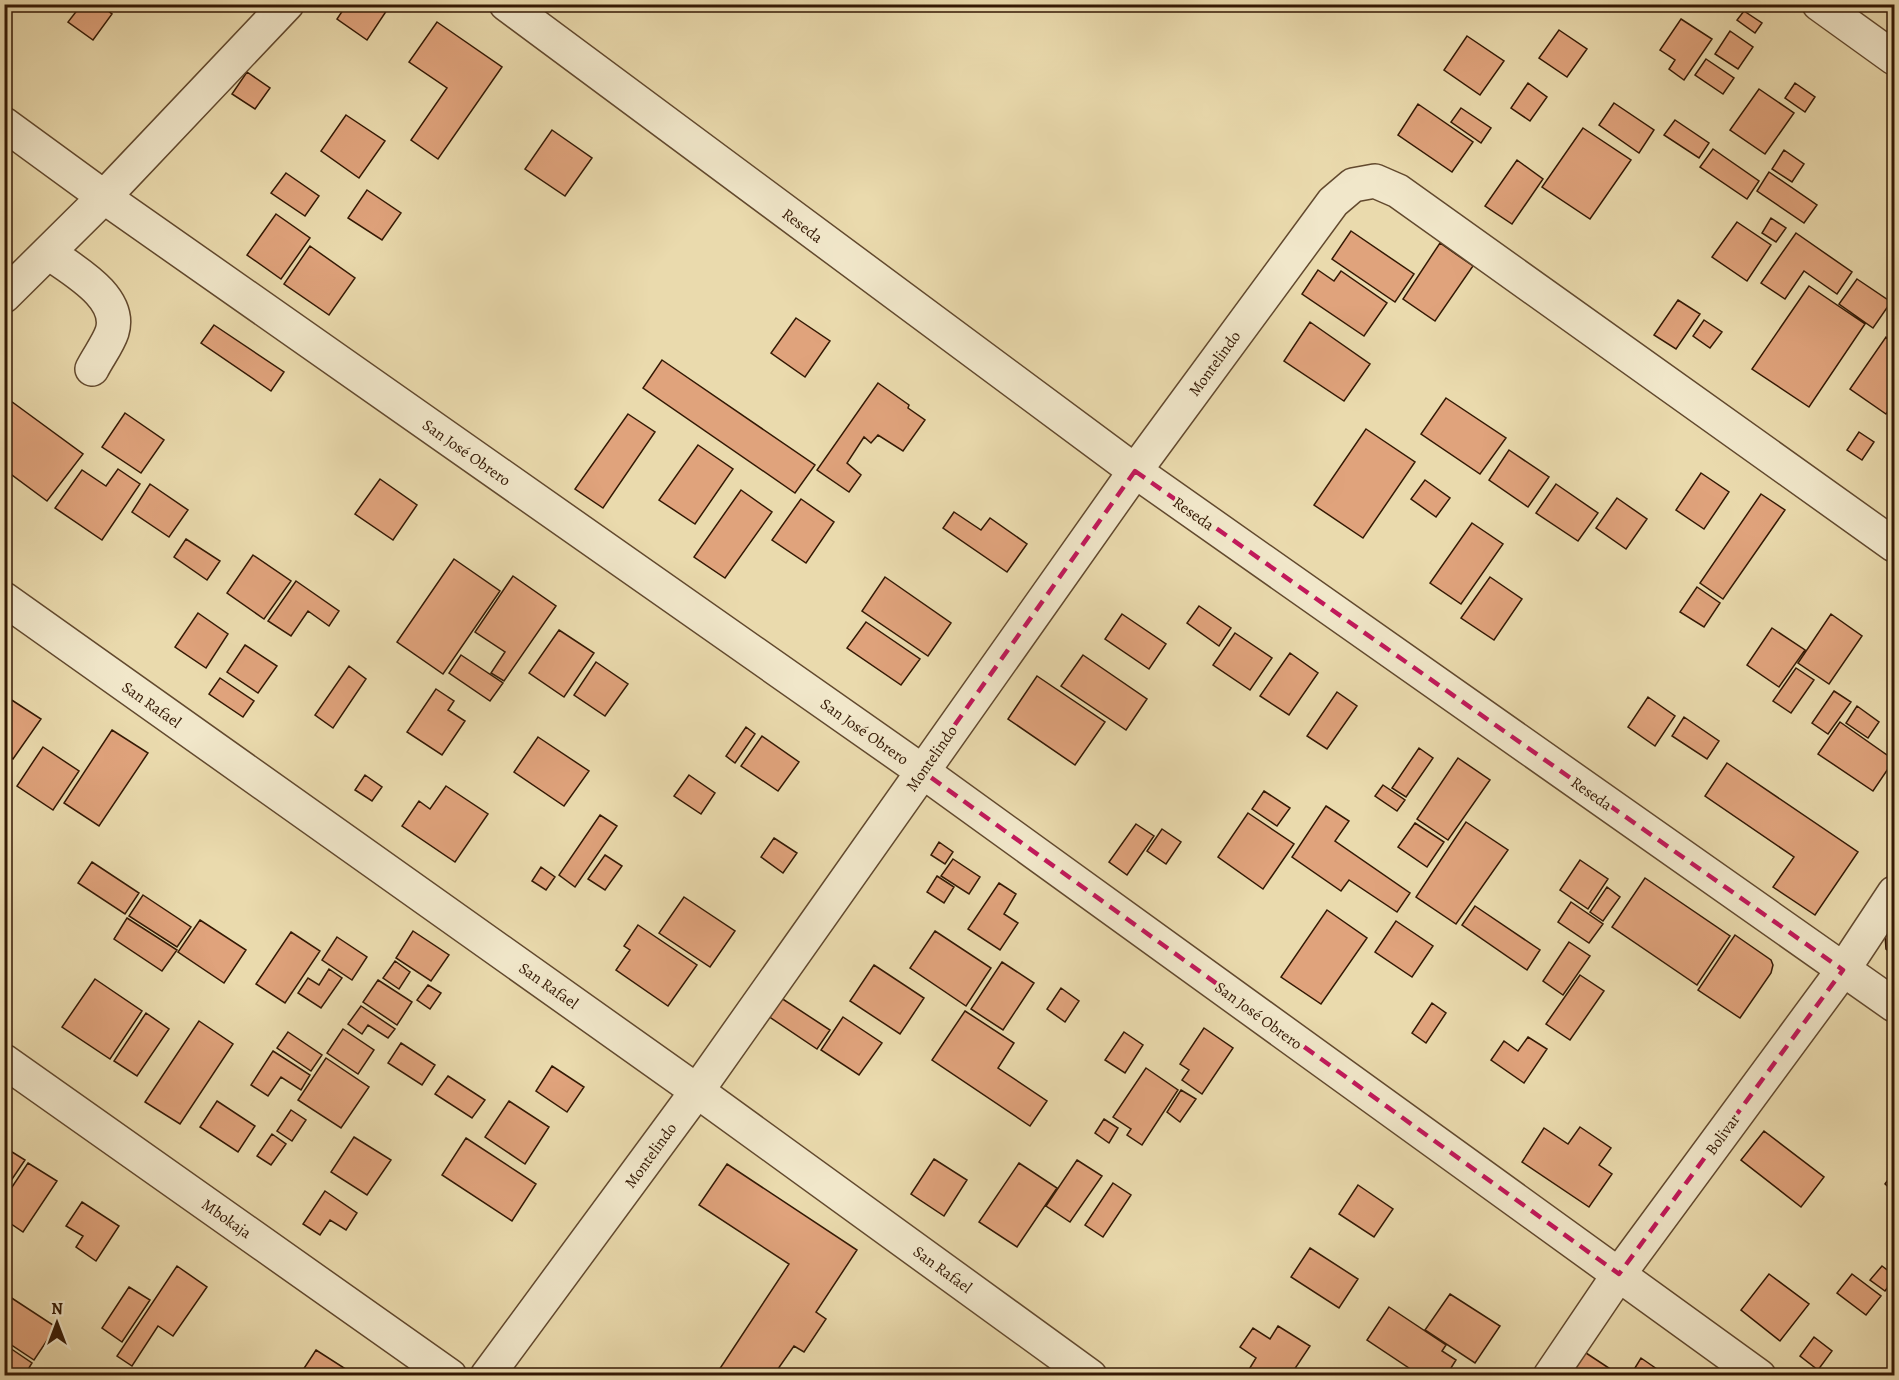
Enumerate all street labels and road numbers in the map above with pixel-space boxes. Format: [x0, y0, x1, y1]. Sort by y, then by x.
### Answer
street label: Reseda [777, 203, 828, 249]
street label: Montelindo [1184, 326, 1246, 401]
street label: San José Obrero [418, 414, 515, 491]
street label: Reseda [1168, 492, 1219, 536]
street label: San Rafael [117, 676, 186, 733]
street label: San José Obrero [816, 693, 913, 770]
street label: Montelindo [901, 721, 963, 796]
street label: Reseda [1566, 772, 1617, 816]
street label: San Rafael [514, 957, 583, 1014]
street label: San José Obrero [1210, 977, 1307, 1055]
street label: Bolivar [1700, 1109, 1745, 1160]
street label: Montelindo [620, 1118, 682, 1193]
street label: Mbokaja [197, 1194, 256, 1244]
street label: San Rafael [908, 1241, 977, 1299]

